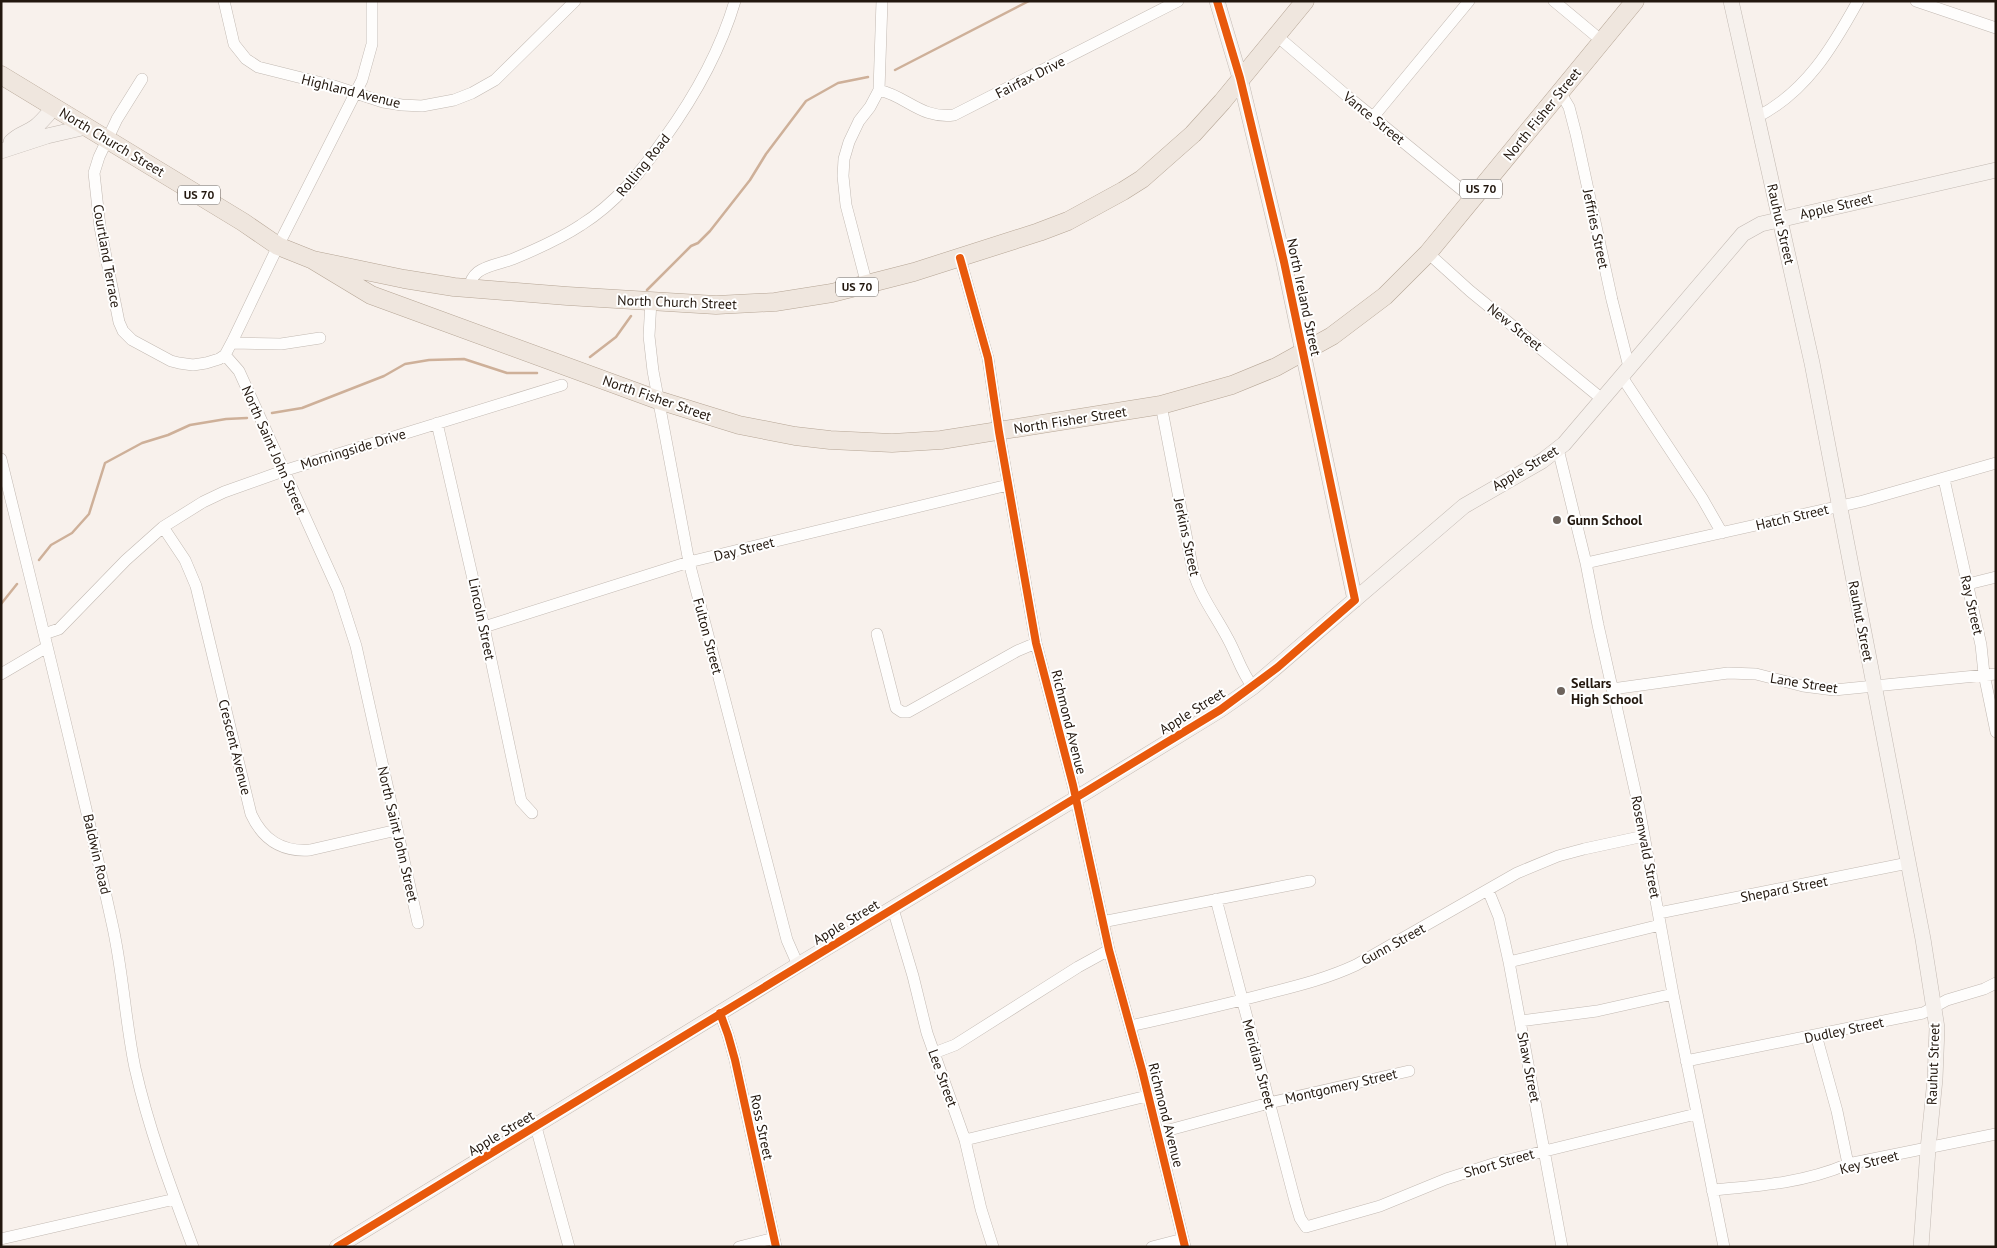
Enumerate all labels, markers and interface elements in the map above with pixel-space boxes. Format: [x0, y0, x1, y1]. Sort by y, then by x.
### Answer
street label: Fairfax Drive [992, 52, 1068, 102]
street label: North Fisher Street [1499, 64, 1585, 164]
street label: Highland Avenue [300, 70, 402, 112]
street label: Vance Street [1339, 87, 1409, 149]
street label: North Church Street [56, 103, 168, 181]
street label: Rolling Road [612, 130, 674, 200]
road number: US 70 [1460, 180, 1502, 198]
street label: Rauhut Street [1763, 182, 1799, 266]
road number: US 70 [178, 186, 220, 204]
street label: Jeffries Street [1579, 186, 1613, 271]
street label: Apple Street [1798, 189, 1874, 223]
street label: Courtland Terrace [89, 203, 125, 309]
street label: North Ireland Street [1283, 236, 1325, 358]
road number: US 70 [836, 278, 878, 296]
street label: North Church Street [617, 291, 737, 313]
street label: New Street [1484, 299, 1546, 355]
street label: North Fisher Street [600, 371, 714, 425]
street label: North Saint John Street [238, 383, 311, 517]
street label: North Fisher Street [1012, 402, 1128, 438]
street label: Morningside Drive [298, 424, 408, 474]
street label: Apple Street [1489, 441, 1562, 495]
street label: Jerkins Street [1170, 495, 1204, 578]
street label: Hatch Street [1754, 500, 1831, 534]
place label: Gunn School [1567, 511, 1643, 529]
marker: Gunn School [1551, 514, 1563, 526]
street label: Day Street [712, 533, 776, 565]
street label: Ray Street [1956, 573, 1988, 637]
street label: Lincoln Street [465, 576, 500, 662]
street label: Rauhut Street [1844, 579, 1878, 663]
street label: Fulton Street [689, 596, 727, 676]
street label: Richmond Avenue [1047, 668, 1091, 776]
street label: Lane Street [1769, 669, 1839, 697]
place label: Sellars High School [1571, 674, 1644, 708]
street label: Apple Street [1156, 684, 1228, 738]
marker: Sellars High School [1555, 685, 1567, 697]
street label: Crescent Avenue [214, 697, 256, 797]
street label: North Saint John Street [374, 764, 422, 904]
street label: Rosenwald Street [1627, 794, 1665, 900]
street label: Baldwin Road [79, 812, 115, 896]
street label: Shepard Street [1739, 872, 1829, 906]
street label: Apple Street [810, 895, 883, 949]
street label: Gunn Street [1358, 919, 1429, 969]
street label: Dudley Street [1803, 1013, 1886, 1047]
street label: Meridian Street [1238, 1017, 1280, 1111]
street label: Rauhut Street [1923, 1022, 1943, 1105]
street label: Shaw Street [1513, 1030, 1545, 1104]
street label: Lee Street [924, 1047, 962, 1109]
street label: Richmond Avenue [1144, 1061, 1188, 1169]
street label: Montgomery Street [1283, 1064, 1399, 1108]
street label: Ross Street [746, 1093, 778, 1162]
street label: Apple Street [465, 1106, 538, 1160]
street label: Short Street [1462, 1144, 1536, 1182]
street label: Key Street [1838, 1146, 1901, 1178]

